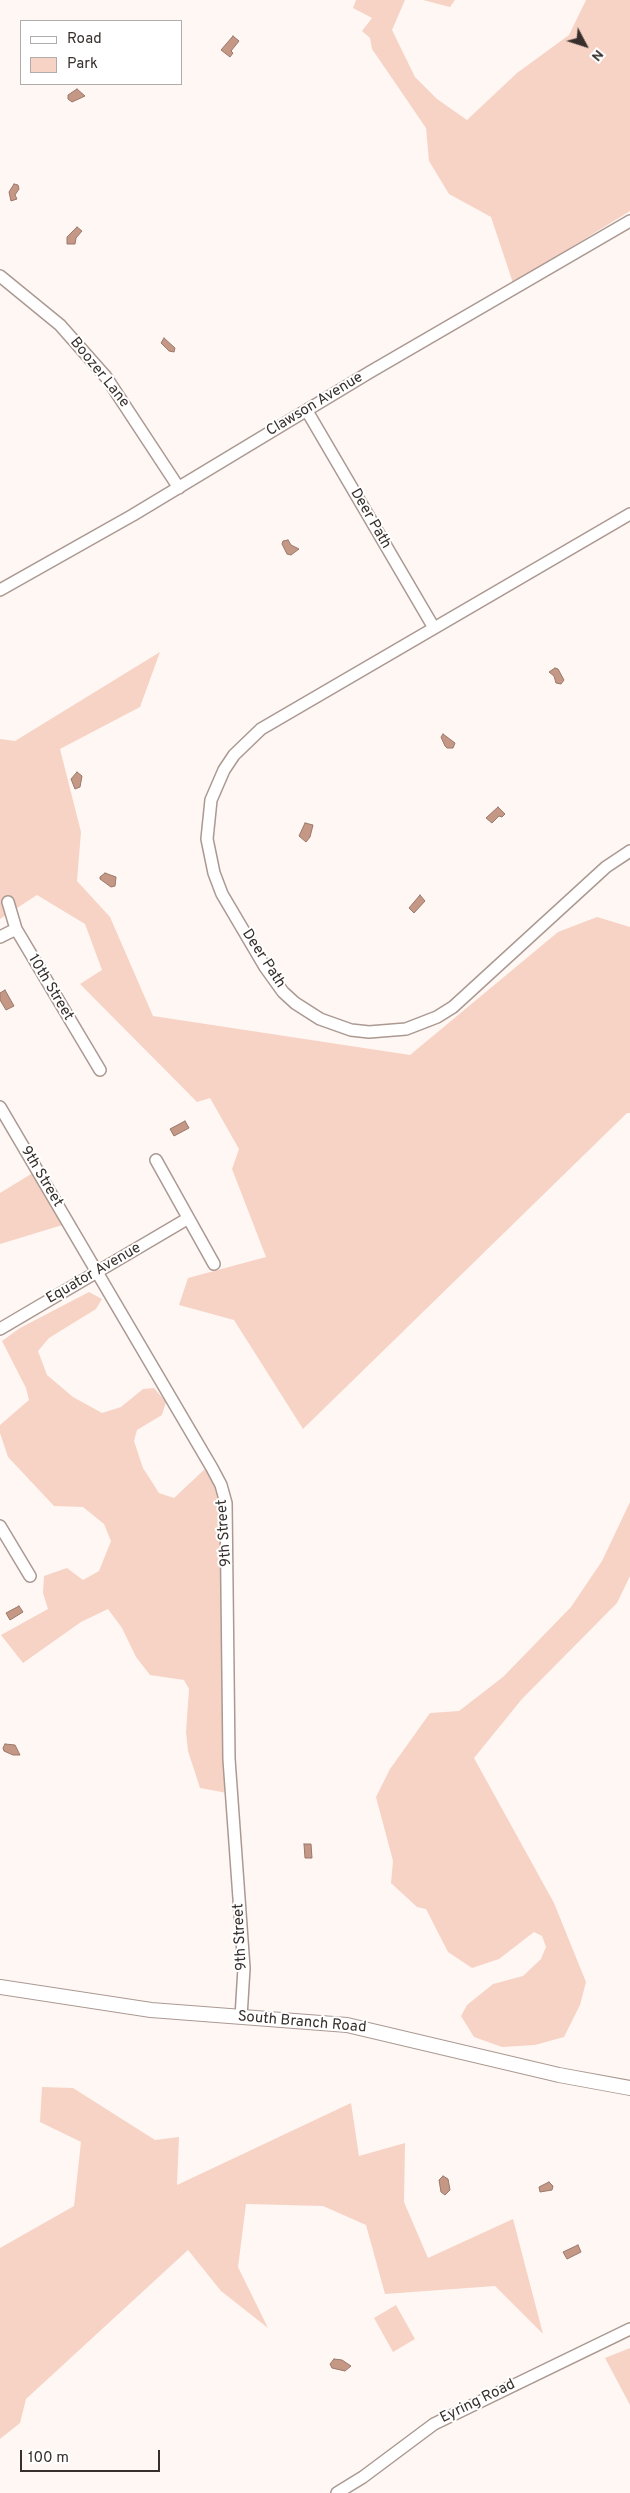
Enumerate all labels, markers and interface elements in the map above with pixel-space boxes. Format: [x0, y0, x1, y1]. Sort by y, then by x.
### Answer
legend [20, 20, 182, 85]
north arrow [560, 20, 610, 70]
text: Road [67, 30, 102, 49]
text: N [587, 46, 607, 64]
text: Park [67, 55, 98, 74]
street label: Boozer Lane [65, 334, 133, 412]
street label: Clawson Avenue [264, 369, 366, 441]
street label: Deer Path [346, 486, 394, 552]
street label: Deer Path [237, 926, 289, 992]
street label: 10th Street [23, 952, 77, 1024]
street label: 9th Street [16, 1143, 66, 1211]
street label: Equator Avenue [43, 1240, 145, 1308]
street label: 9th Street [214, 1499, 236, 1567]
street label: 9th Street [230, 1903, 252, 1971]
street label: South Branch Road [237, 2008, 367, 2038]
street label: Eyring Road [438, 2376, 518, 2428]
scale bar [22, 2440, 162, 2472]
text: 100 m [28, 2449, 69, 2468]

